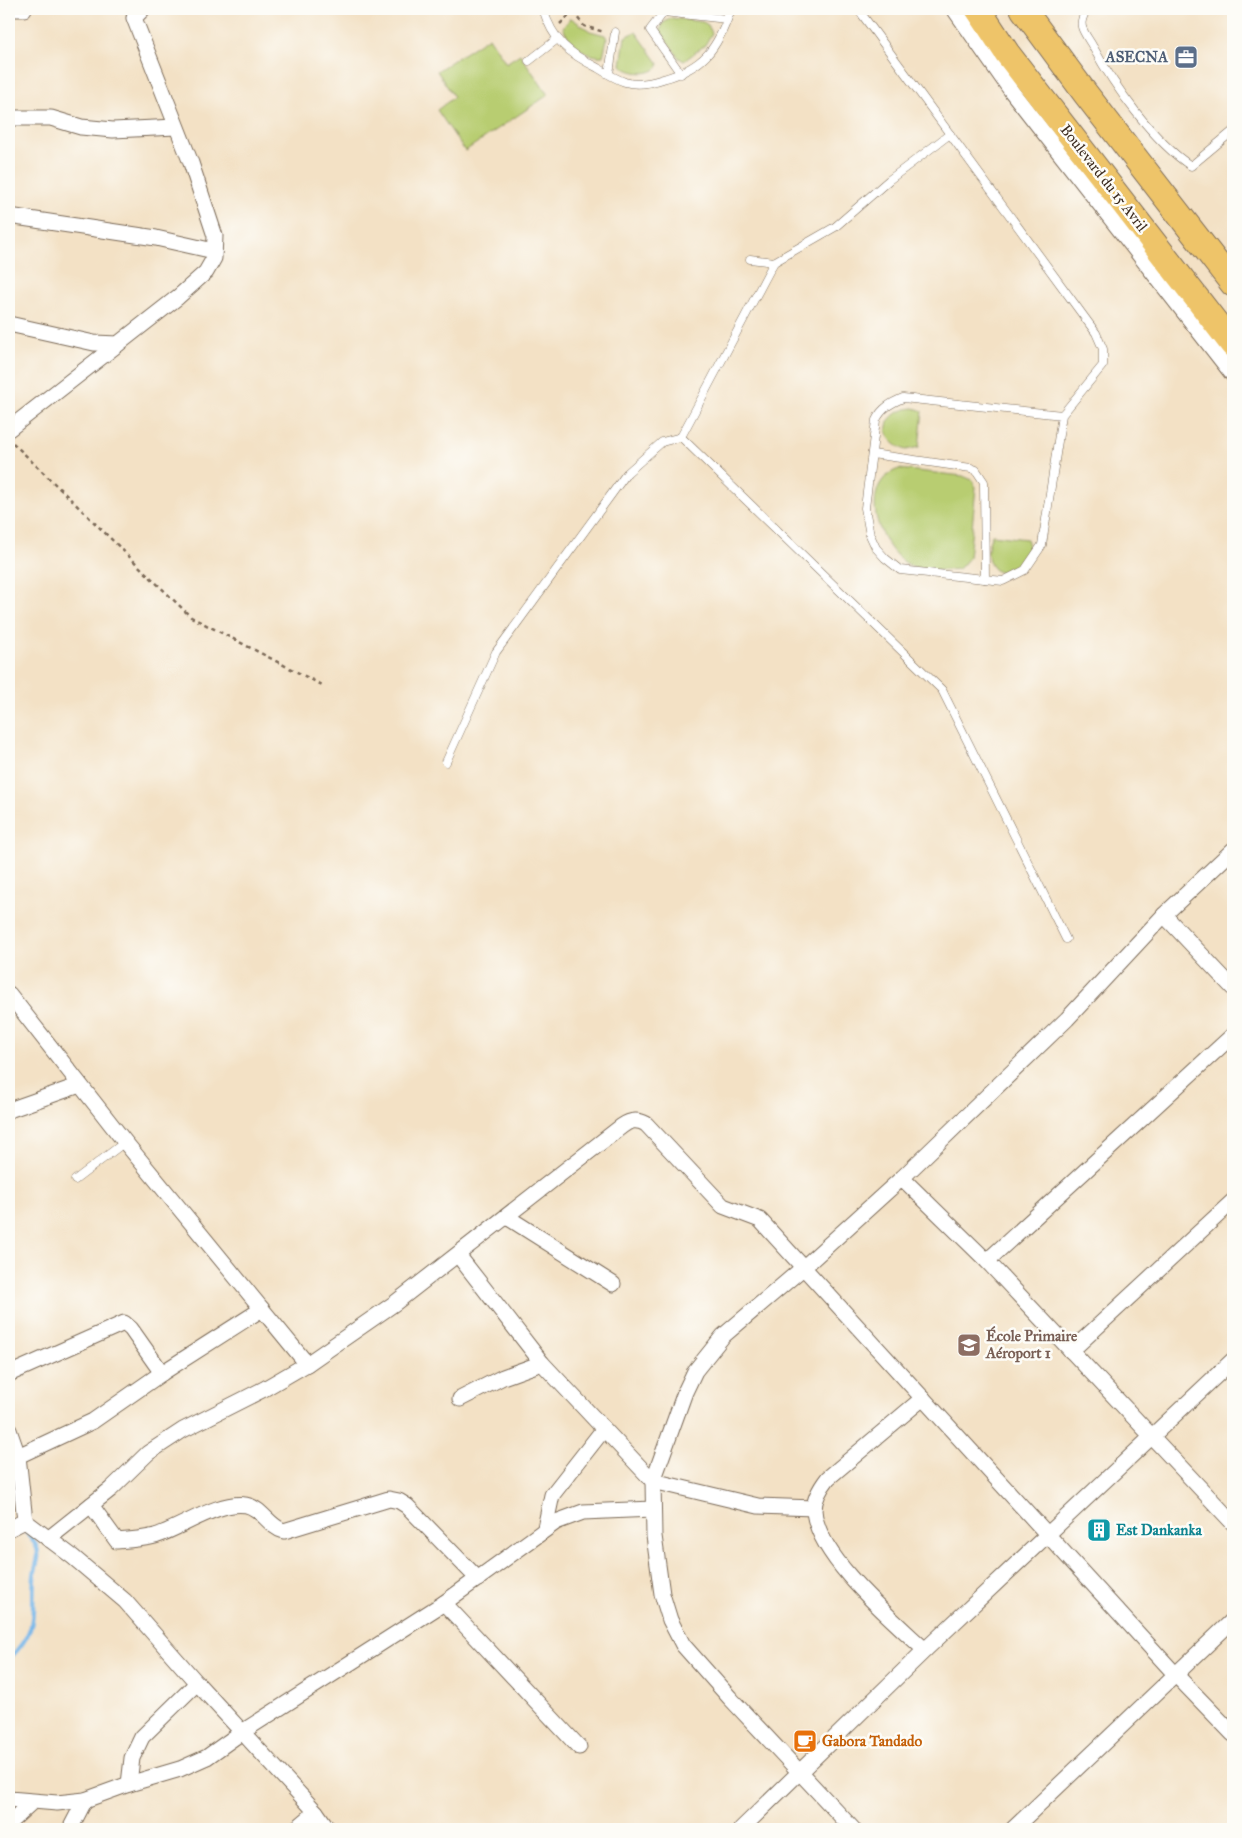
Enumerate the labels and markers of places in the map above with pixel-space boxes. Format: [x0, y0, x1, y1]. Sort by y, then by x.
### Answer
office icon: ASECNA [1173, 44, 1199, 70]
place label: ASECNA [1105, 48, 1169, 66]
place label: École Primaire Aéroport 1 [985, 1326, 1078, 1363]
school or university icon: École Primaire Aéroport 1 [956, 1332, 982, 1358]
building icon: Est Dankanka [1086, 1517, 1112, 1543]
place label: Est Dankanka [1116, 1521, 1202, 1539]
cafe icon: Gabora Tandado [792, 1728, 818, 1754]
place label: Gabora Tandado [822, 1732, 923, 1750]

